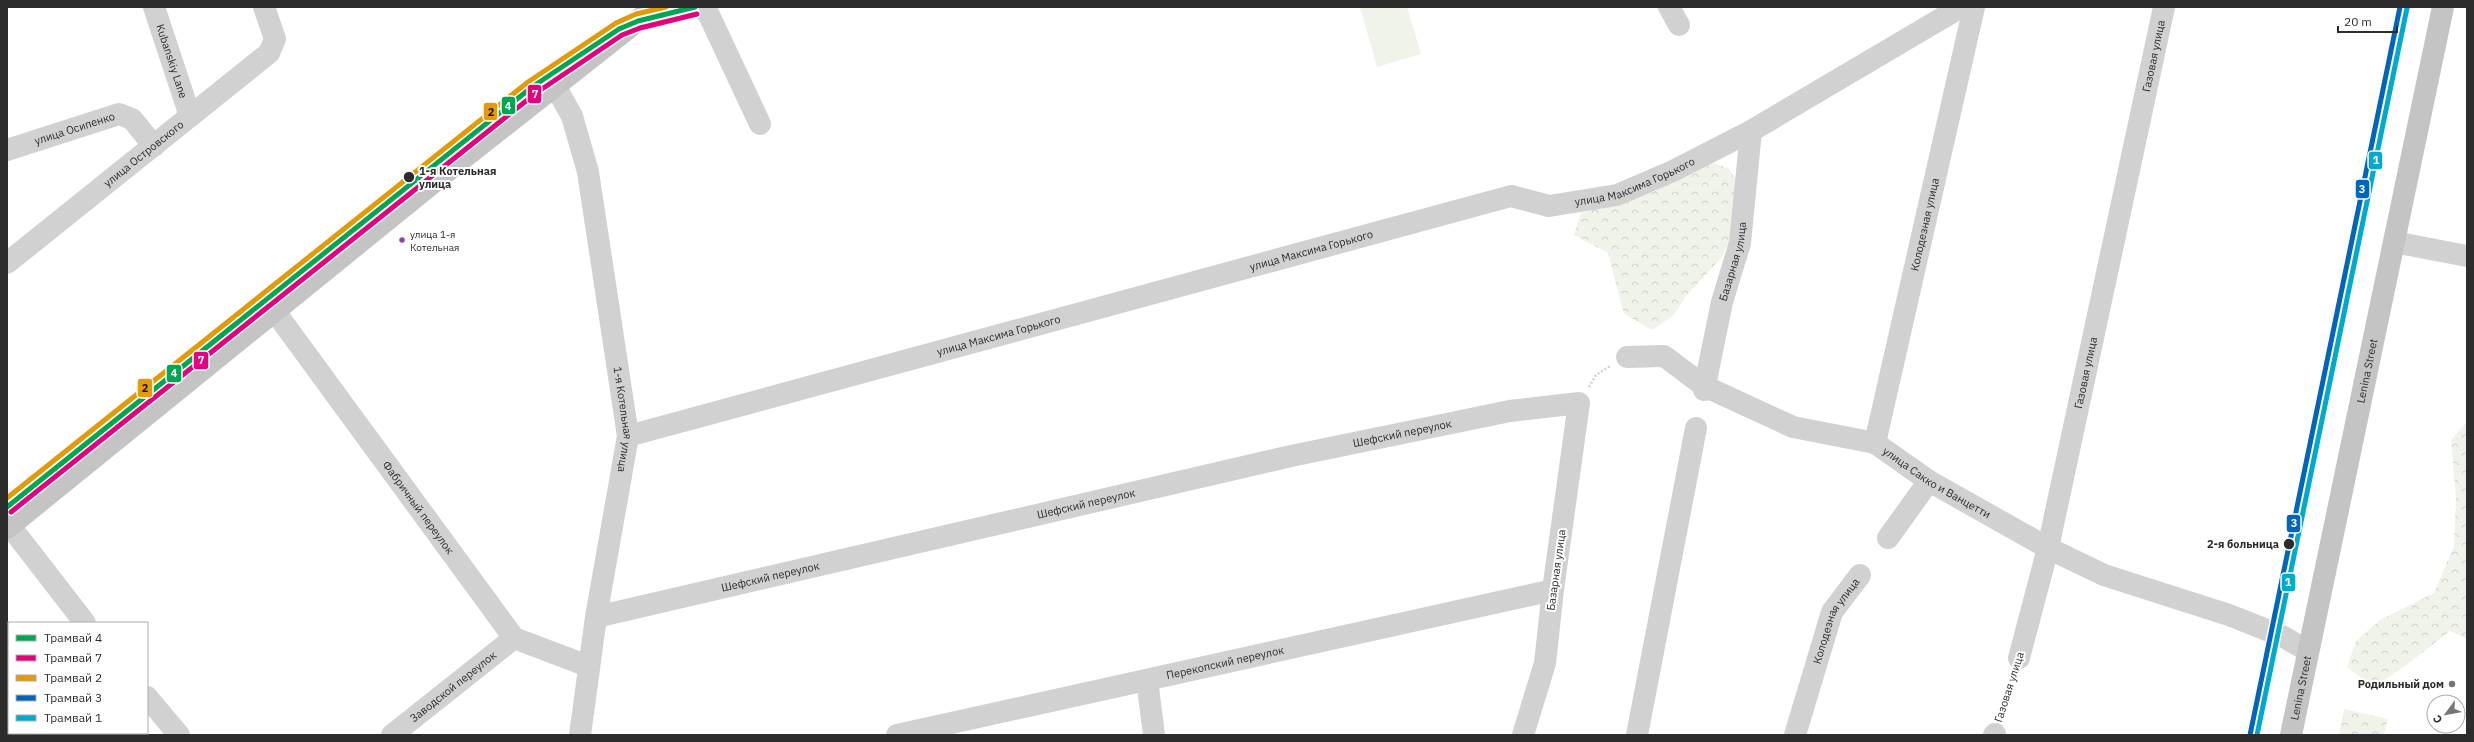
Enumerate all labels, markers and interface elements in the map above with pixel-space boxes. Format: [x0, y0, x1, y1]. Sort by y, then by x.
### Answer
scale bar [2338, 8, 2397, 34]
text: 20 m [2344, 14, 2372, 29]
street label: Газовая улица [2139, 19, 2168, 93]
street label: Kubanskiy Lane [153, 22, 191, 100]
line badge: 7 [527, 84, 542, 104]
text: 7 [532, 87, 539, 101]
line badge: 4 [501, 96, 516, 115]
text: 4 [505, 99, 512, 113]
line badge: 2 [483, 102, 498, 121]
text: 2 [488, 105, 495, 119]
street label: улица Осипенко [33, 109, 117, 148]
street label: улица Островского [101, 117, 186, 190]
line badge: 1 [2368, 151, 2383, 170]
text: 1 [2373, 153, 2380, 167]
street label: улица Максима Горького [1574, 154, 1697, 209]
place label: 1-я Котельная улица [419, 164, 496, 191]
marker: 1-я Котельная улица [402, 170, 416, 184]
street label: Колодезная улица [1907, 177, 1942, 272]
line badge: 3 [2355, 179, 2370, 199]
text: 3 [2359, 182, 2365, 196]
street label: Базарная улица [1716, 221, 1749, 303]
street label: улица Максима Горького [1248, 227, 1375, 274]
place label: улица 1-я Котельная [410, 228, 459, 254]
marker: улица 1-я Котельная [397, 235, 407, 245]
street label: улица Максима Горького [935, 312, 1062, 359]
street label: Газовая улица [2071, 335, 2100, 410]
street label: Lenina Street [2353, 337, 2381, 404]
line badge: 7 [193, 351, 209, 370]
text: 7 [198, 353, 205, 367]
line badge: 4 [166, 364, 182, 383]
text: 4 [171, 366, 178, 380]
street label: 1-я Котельная улица [611, 366, 635, 474]
line badge: 2 [137, 378, 153, 398]
text: 2 [142, 381, 149, 395]
street label: Шефский переулок [1352, 416, 1453, 450]
street label: улица Сакко и Ванцетти [1880, 444, 1993, 521]
street label: Фабричный переулок [380, 458, 457, 557]
street label: Шефский переулок [1035, 485, 1137, 522]
line badge: 3 [2286, 514, 2301, 533]
text: 3 [2291, 516, 2297, 530]
street label: Базарная улица [1543, 528, 1569, 612]
place label: 2-я больница [2207, 537, 2279, 551]
marker: 2-я больница [2282, 537, 2296, 551]
street label: Шефский переулок [720, 558, 821, 595]
line badge: 1 [2281, 573, 2296, 592]
street label: Колодезная улица [1810, 575, 1862, 666]
text: 1 [2285, 575, 2292, 589]
legend [8, 622, 148, 734]
text: Трамвай 4 [44, 630, 102, 645]
street label: Перекопский переулок [1165, 643, 1285, 682]
street label: Заводской переулок [407, 648, 499, 725]
text: Трамвай 7 [44, 650, 102, 665]
street label: Газовая улица [1991, 650, 2027, 724]
street label: Lenina Street [2287, 654, 2314, 721]
text: Трамвай 2 [44, 670, 102, 685]
place label: Родильный дом [2358, 677, 2444, 691]
marker: Родильный дом [2447, 679, 2457, 689]
text: Трамвай 3 [44, 690, 102, 705]
north arrow [2426, 694, 2466, 734]
text: Трамвай 1 [44, 710, 102, 725]
text: С [2430, 713, 2445, 726]

